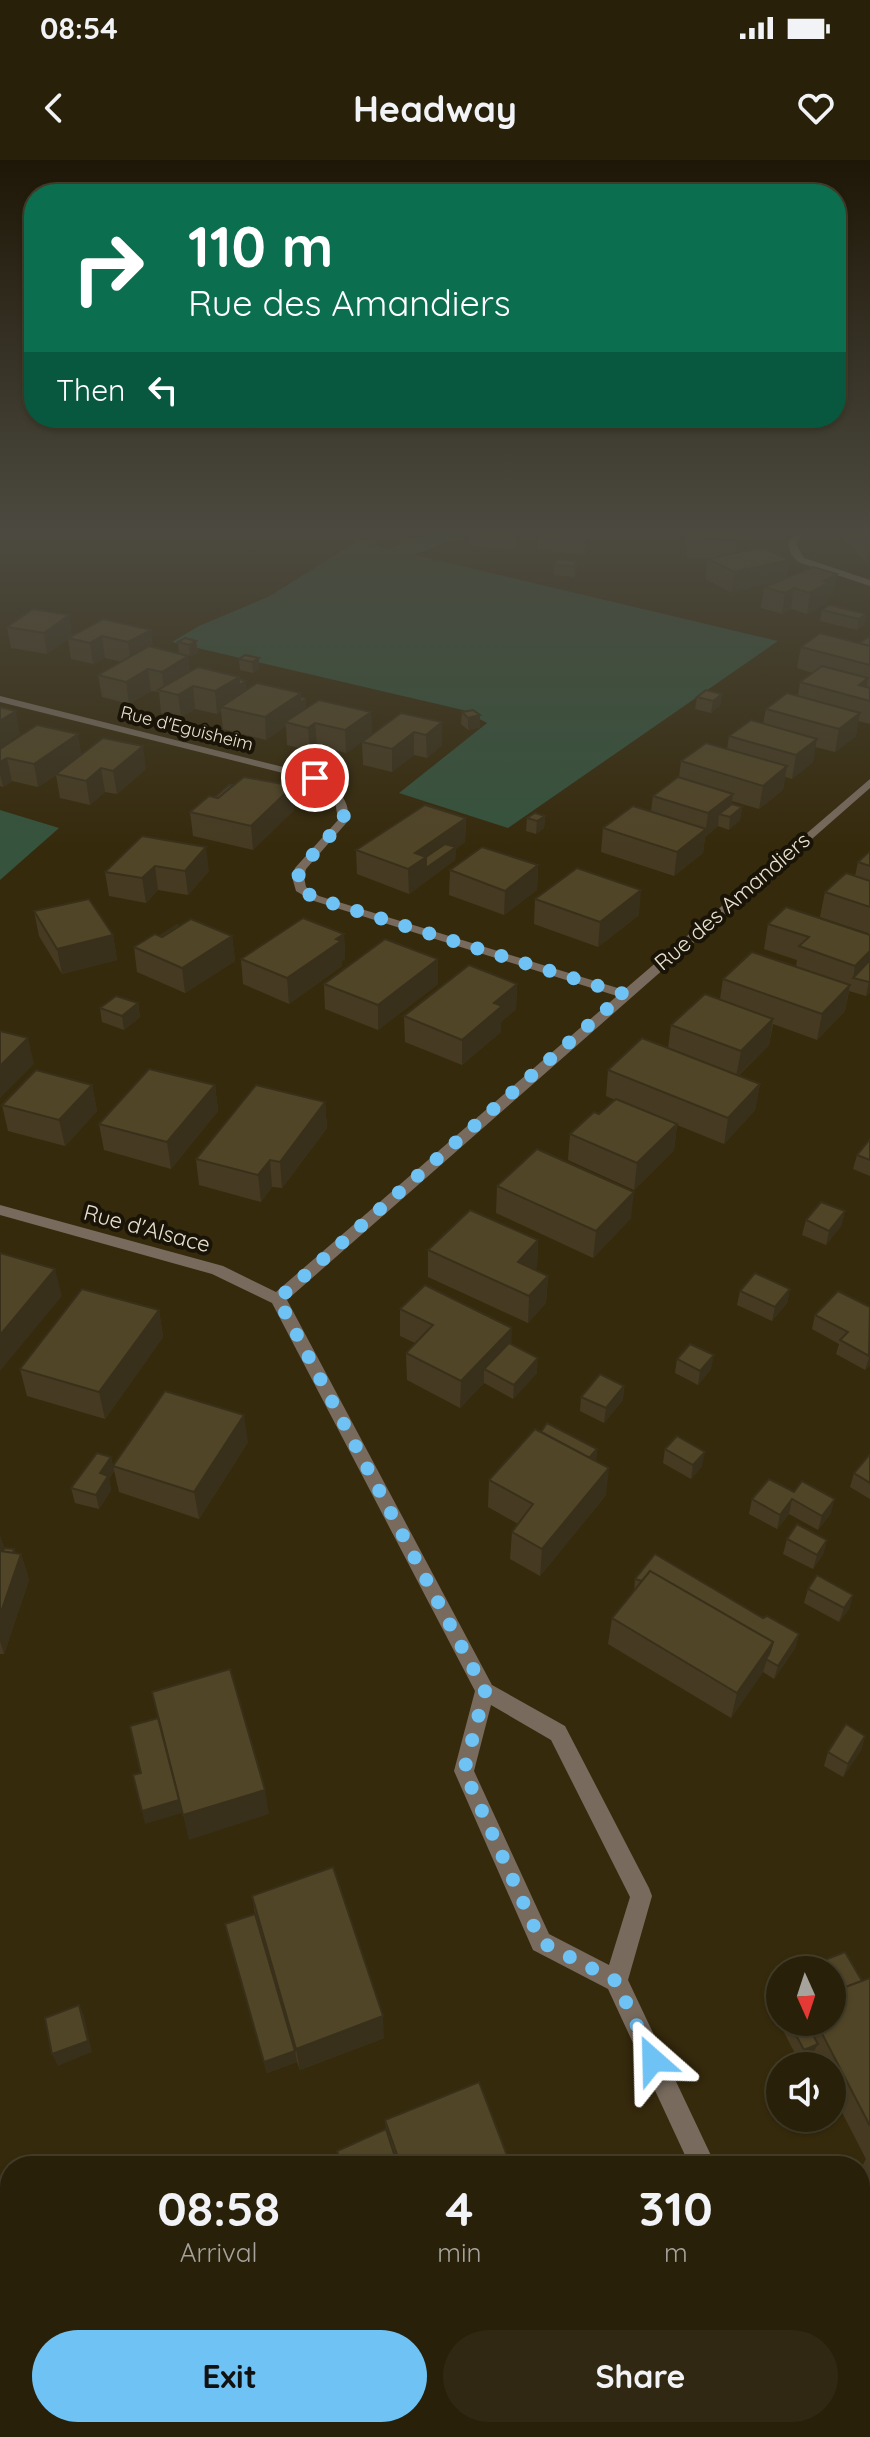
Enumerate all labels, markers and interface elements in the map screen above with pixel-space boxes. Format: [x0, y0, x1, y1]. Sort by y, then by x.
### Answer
text: 08:54 [40, 9, 118, 47]
icon: back [32, 86, 76, 130]
text: Headway [353, 86, 517, 131]
icon: heart [794, 86, 838, 130]
text: 110 m [188, 211, 333, 281]
icon: right [56, 216, 160, 320]
text: Rue des Amandiers [188, 280, 511, 325]
icon: left [141, 368, 185, 412]
text: Then [56, 371, 125, 409]
street label: Rue d'Eguisheim [118, 700, 256, 756]
pin [281, 744, 349, 812]
icon: arrive [293, 756, 337, 800]
street label: Rue des Amandiers [648, 826, 816, 976]
street label: Rue d'Alsace [81, 1198, 213, 1258]
north arrow [766, 1956, 846, 2036]
map controls [766, 1956, 846, 2132]
position arrow [611, 2018, 695, 2102]
button: sound [766, 2052, 846, 2132]
text: 08:58 [157, 2178, 280, 2238]
text: 4 [445, 2178, 474, 2238]
text: 310 [639, 2178, 713, 2238]
text: Arrival [180, 2236, 258, 2269]
text: min [437, 2236, 482, 2269]
text: m [664, 2236, 688, 2269]
button: Exit [32, 2330, 427, 2422]
button: Share [443, 2330, 838, 2422]

